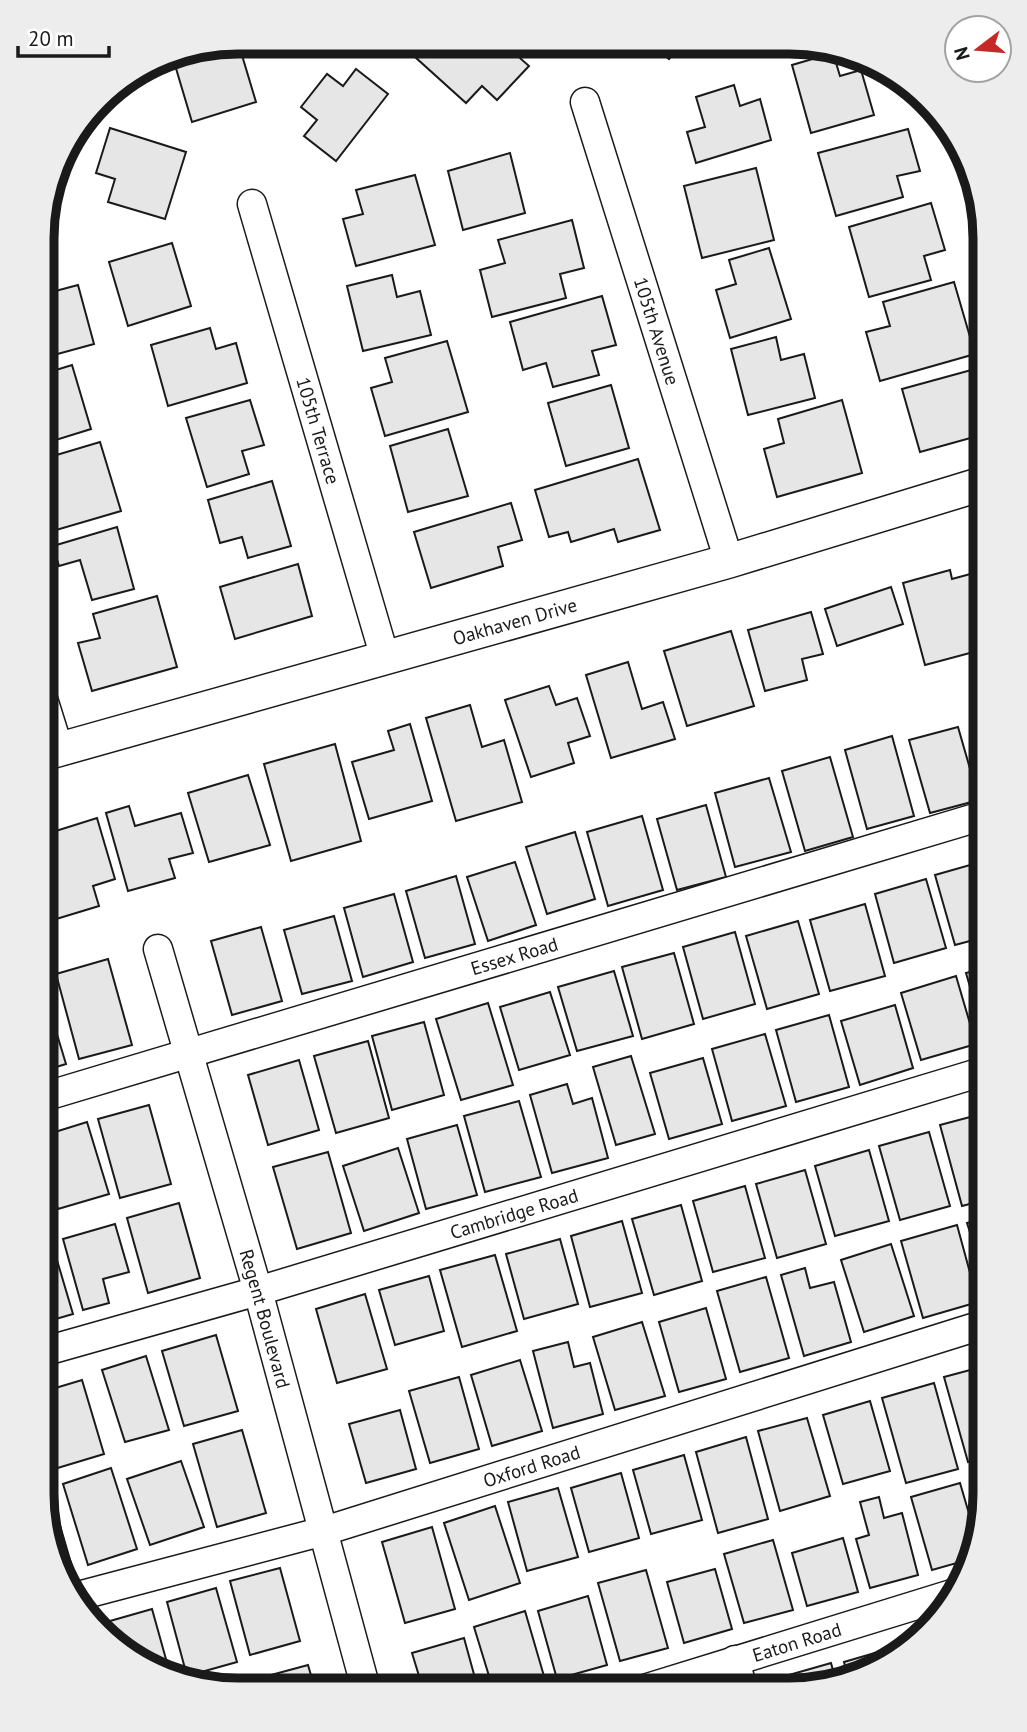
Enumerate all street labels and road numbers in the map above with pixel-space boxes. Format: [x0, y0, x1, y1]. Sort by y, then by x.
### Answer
street label: 105th Avenue [629, 274, 685, 388]
street label: 105th Terrace [291, 374, 345, 487]
street label: Oakhaven Drive [450, 592, 580, 650]
street label: Essex Road [468, 932, 561, 980]
street label: Cambridge Road [447, 1183, 581, 1244]
street label: Regent Boulevard [234, 1246, 296, 1391]
street label: Oxford Road [480, 1440, 583, 1492]
street label: Eaton Road [749, 1617, 844, 1667]

